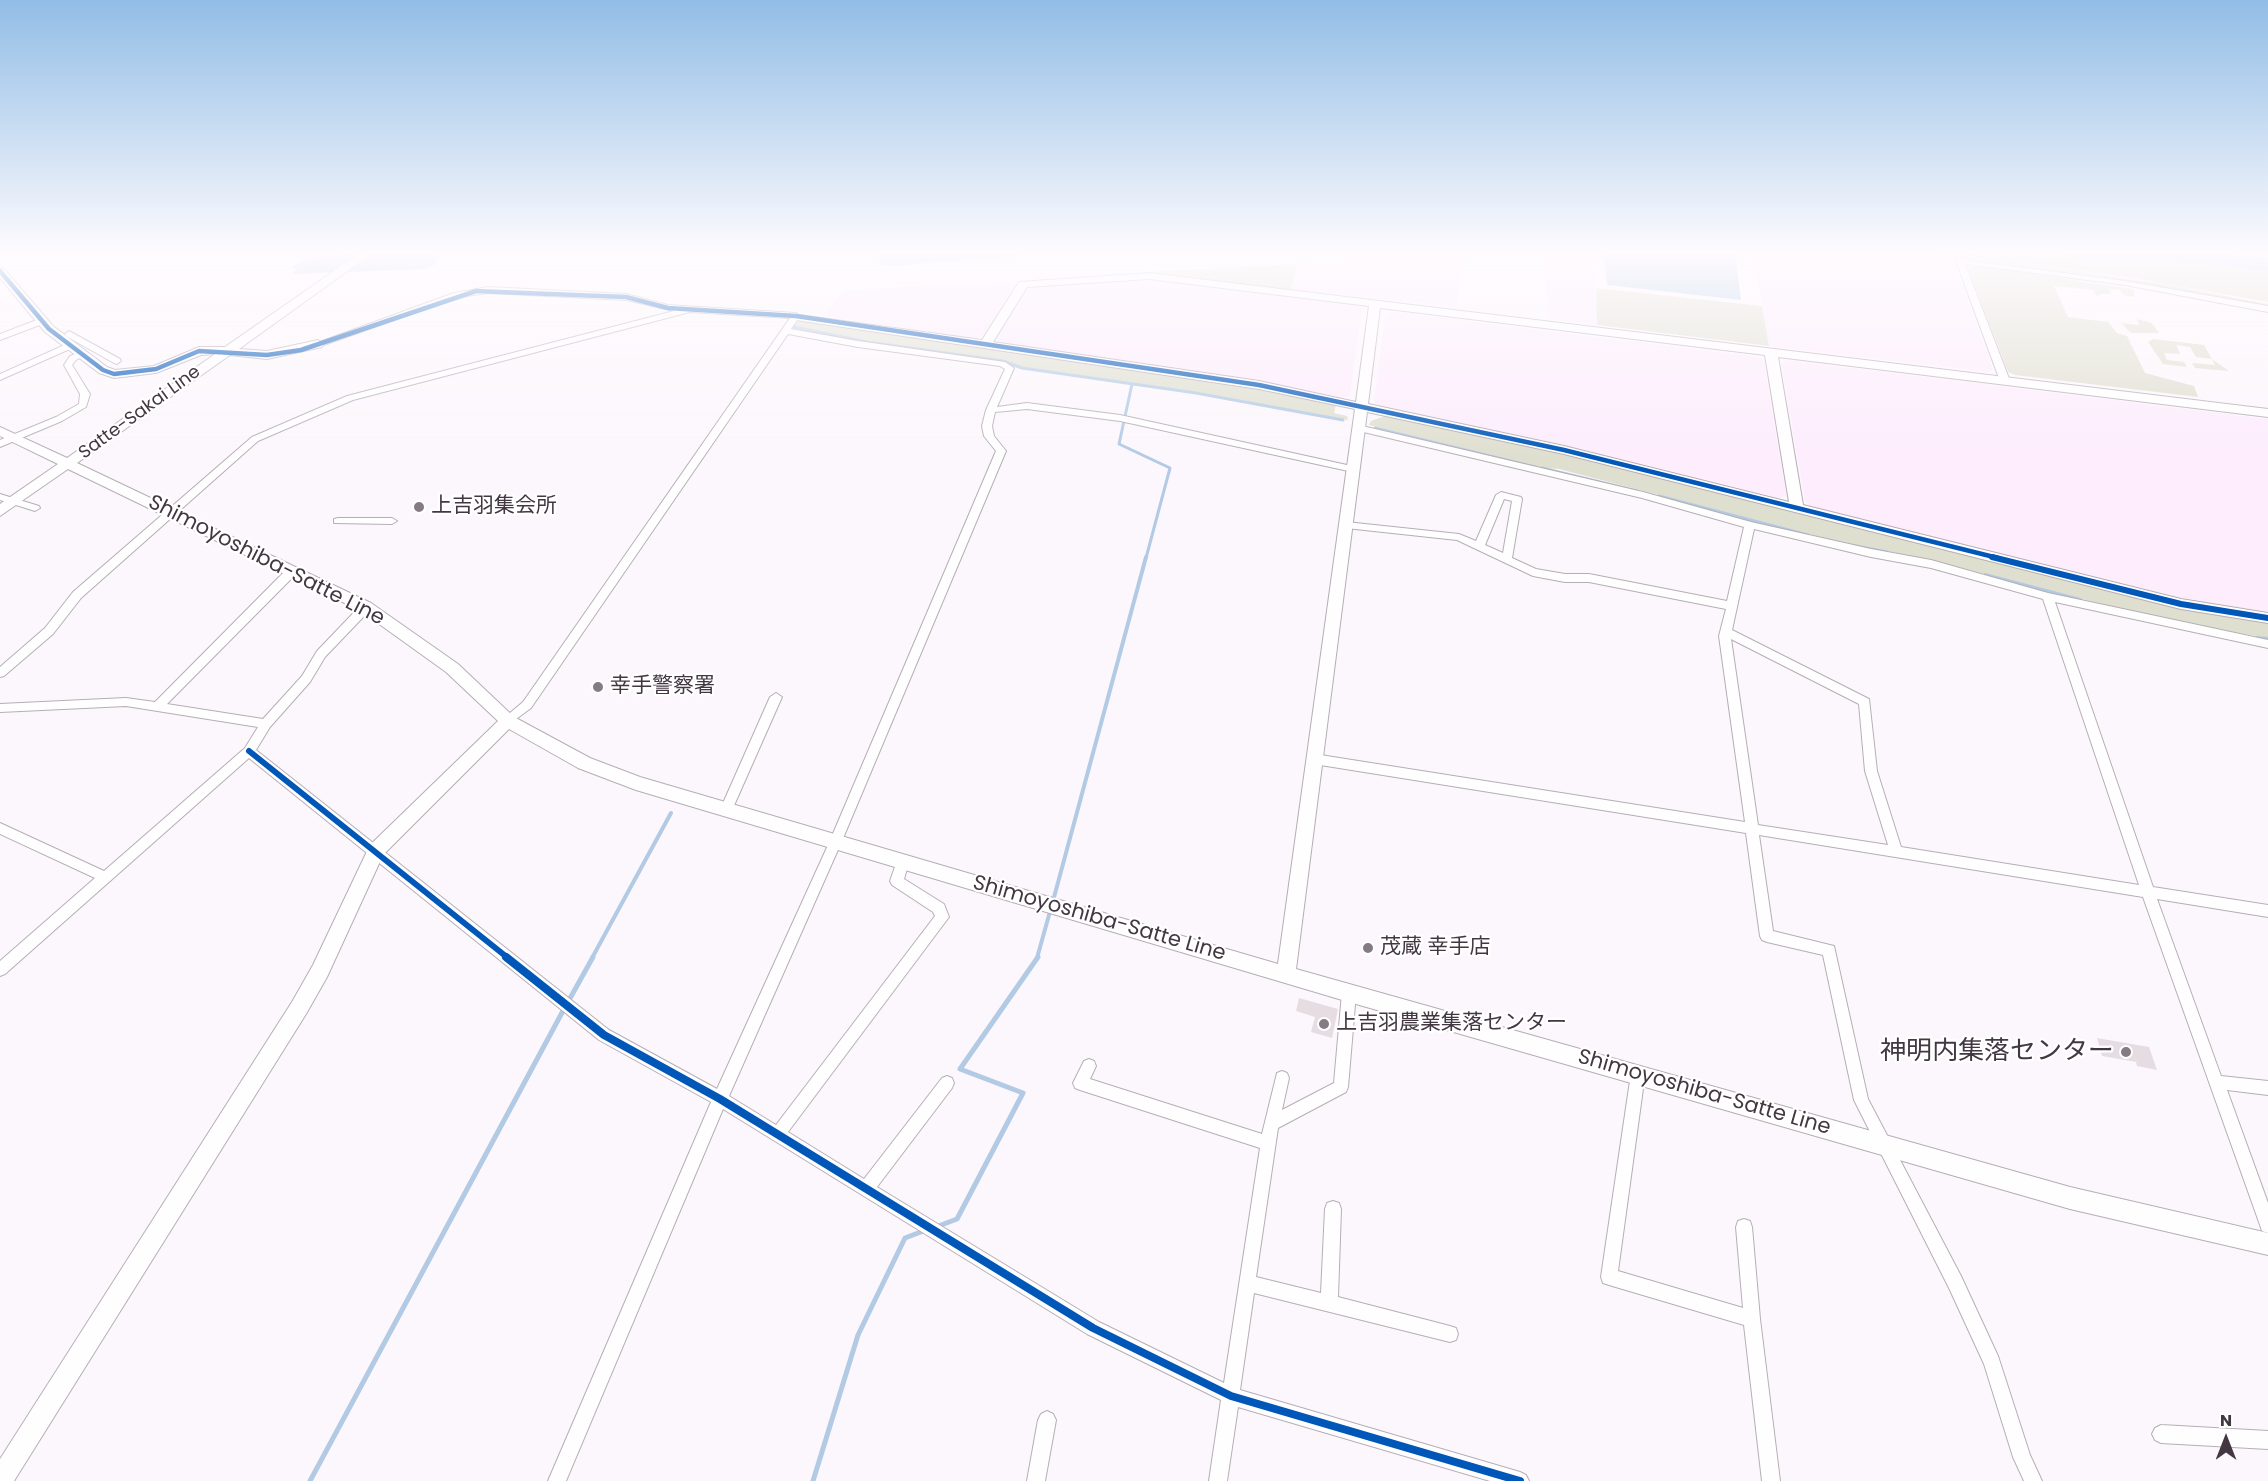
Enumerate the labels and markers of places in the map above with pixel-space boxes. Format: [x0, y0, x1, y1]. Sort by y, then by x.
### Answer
place label: 上吉羽集会所 [431, 494, 557, 520]
marker: 上吉羽集会所 [412, 500, 426, 514]
place label: 幸手警察署 [610, 674, 715, 700]
marker: 幸手警察署 [591, 680, 605, 694]
place label: 茂蔵 幸手店 [1380, 935, 1491, 961]
marker: 茂蔵 幸手店 [1361, 941, 1375, 955]
place label: 上吉羽農業集落センター [1336, 1011, 1567, 1037]
marker: 上吉羽農業集落センター [1317, 1017, 1331, 1031]
place label: 神明内集落センター [1880, 1036, 2114, 1068]
marker: 神明内集落センター [2119, 1045, 2133, 1059]

